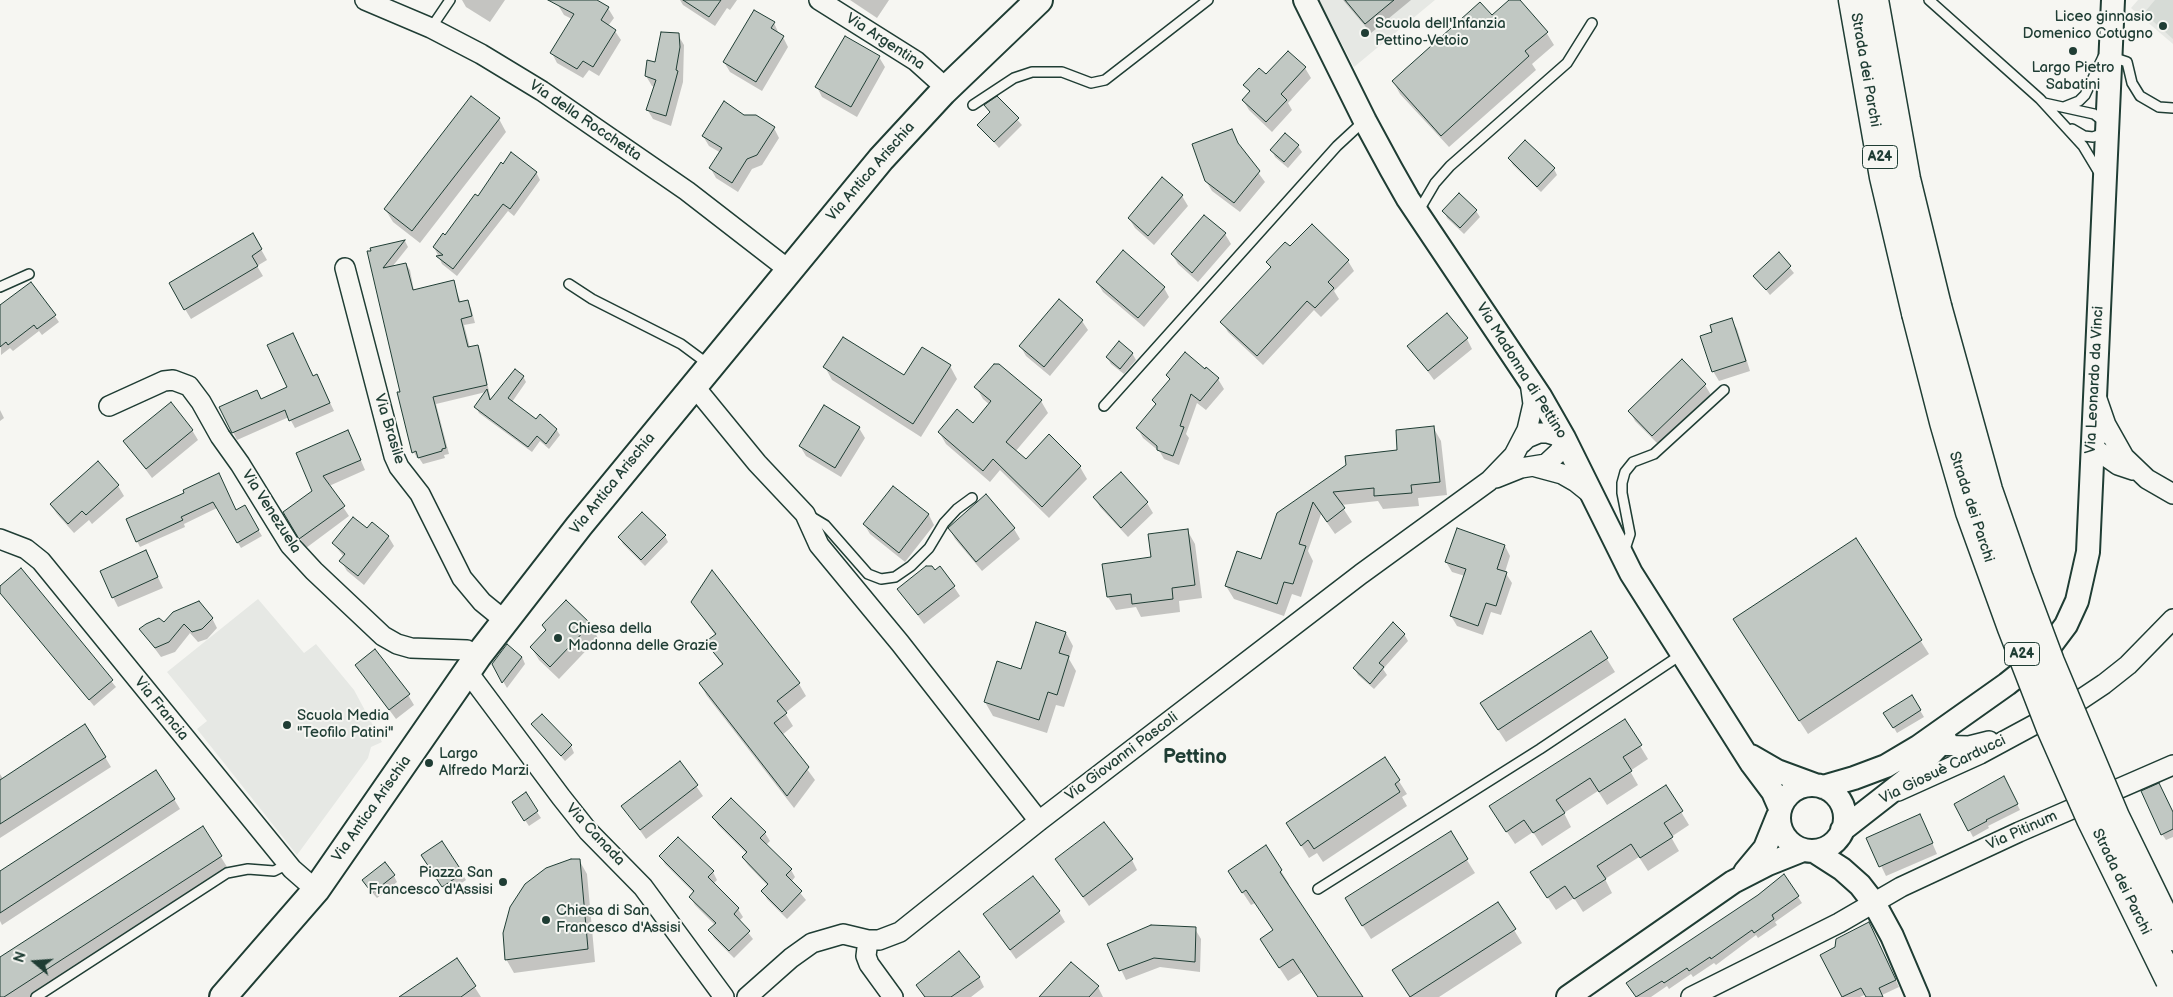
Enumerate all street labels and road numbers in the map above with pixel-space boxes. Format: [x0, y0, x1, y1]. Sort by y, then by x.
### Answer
street label: Via Argentina [842, 10, 928, 74]
street label: Strada dei Parchi [1846, 11, 1884, 129]
street label: Via della Rocchetta [525, 77, 645, 165]
street label: Via Antica Arischia [823, 119, 919, 225]
road number: A24 [1862, 146, 1898, 168]
street label: Via Madonna di Pettino [1472, 300, 1570, 442]
street label: Via Leonardo da Vinci [2082, 306, 2108, 454]
street label: Via Brasile [370, 392, 408, 466]
street label: Via Antica Arischia [567, 430, 659, 538]
street label: Strada dei Parchi [1945, 449, 1997, 565]
street label: Via Venezuela [237, 467, 305, 557]
road number: A24 [2004, 642, 2040, 666]
street label: Via Francia [130, 674, 192, 744]
street label: Via Giovanni Pascoli [1062, 709, 1182, 805]
street label: Via Giosuè Carducci [1877, 732, 2009, 808]
street label: Via Antica Arischia [329, 752, 415, 866]
street label: Via Canada [562, 800, 628, 870]
street label: Via Pitinum [1984, 807, 2060, 855]
street label: Strada dei Parchi [2088, 826, 2154, 938]

